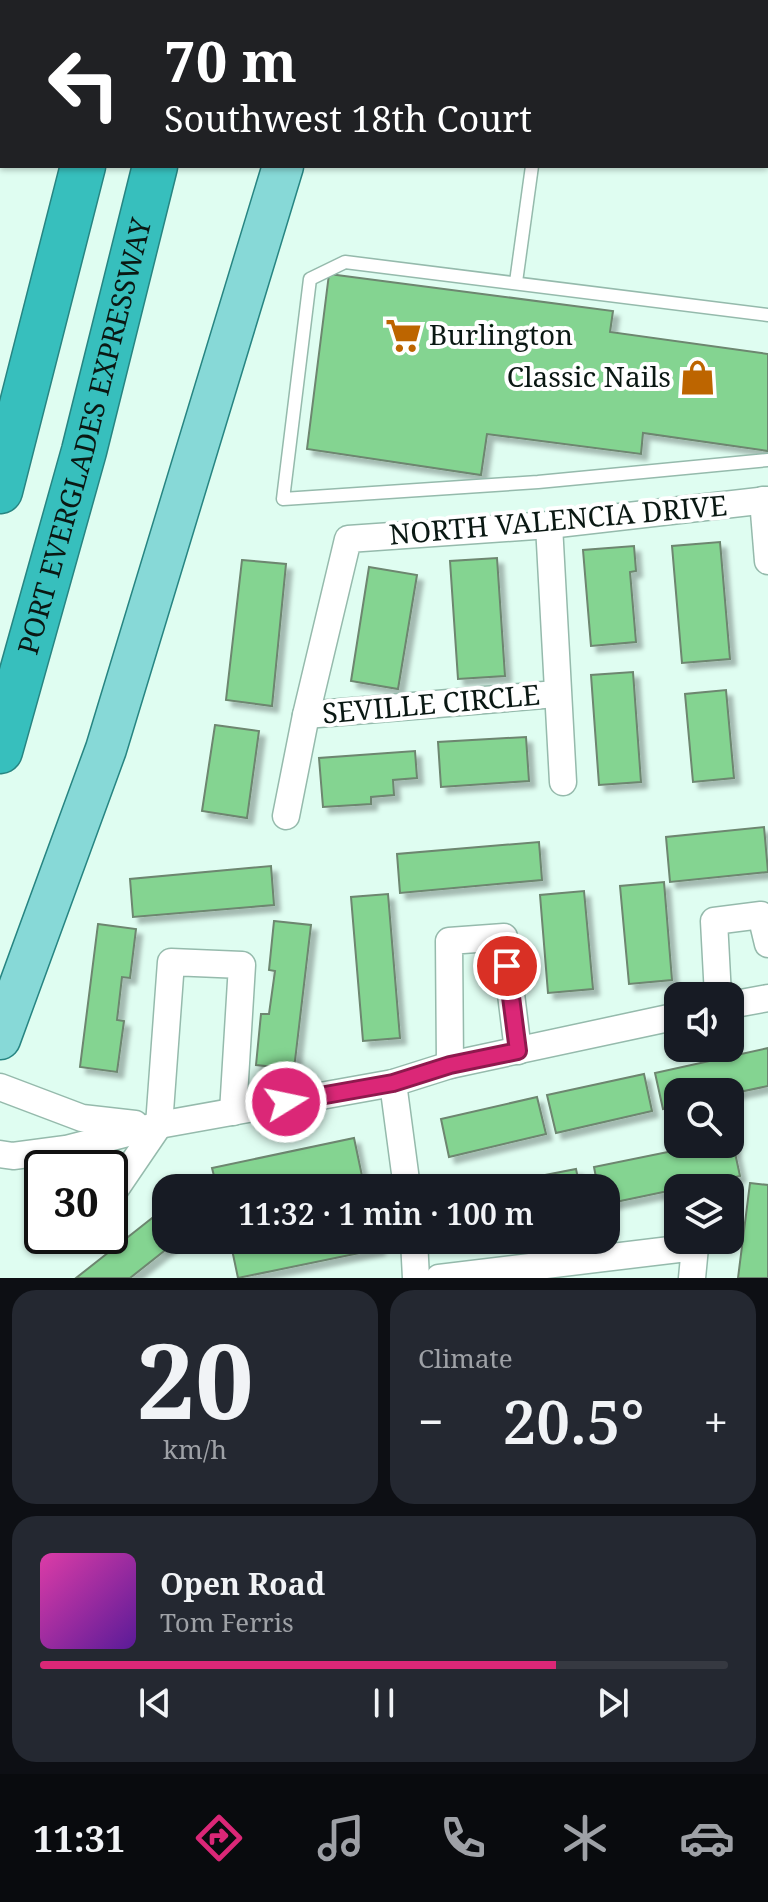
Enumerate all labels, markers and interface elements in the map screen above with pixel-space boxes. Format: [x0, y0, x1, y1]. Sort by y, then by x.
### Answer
text: 70 m [164, 22, 297, 98]
icon: left [32, 32, 136, 136]
text: Southwest 18th Court [164, 94, 532, 143]
street label: PORT EVERGLADES EXPRESSWAY [8, 213, 159, 659]
place label: Burlington [429, 315, 573, 353]
supermarket icon: Burlington [384, 316, 422, 354]
place label: Classic Nails [507, 357, 671, 395]
shop icon: Classic Nails [678, 358, 716, 396]
street label: NORTH VALENCIA DRIVE [387, 485, 728, 553]
street label: SEVILLE CIRCLE [321, 675, 541, 731]
pin [473, 932, 541, 1000]
icon: arrive [485, 944, 529, 988]
map controls [664, 982, 744, 1254]
button: sound [664, 982, 744, 1062]
position arrow [244, 1060, 328, 1144]
button: search [664, 1078, 744, 1158]
speed limit sign: 30 [24, 1150, 128, 1254]
button: layers [664, 1174, 744, 1254]
text: 11:32 · 1 min · 100 m [238, 1193, 534, 1234]
text: 20 [136, 1308, 254, 1449]
text: Climate [418, 1340, 513, 1376]
text: 20.5° [502, 1380, 644, 1462]
text: − [418, 1391, 443, 1451]
text: + [703, 1391, 728, 1451]
text: km/h [163, 1431, 227, 1467]
text: Open Road [160, 1563, 325, 1604]
text: Tom Ferris [160, 1604, 294, 1640]
icon: previous [133, 1681, 177, 1725]
icon: pause [362, 1681, 406, 1725]
icon: next [591, 1681, 635, 1725]
icon: directions [191, 1810, 247, 1866]
icon: music [313, 1810, 369, 1866]
icon: phone [435, 1810, 491, 1866]
icon: climate [557, 1810, 613, 1866]
icon: car [679, 1810, 735, 1866]
text: 11:31 [33, 1814, 125, 1863]

